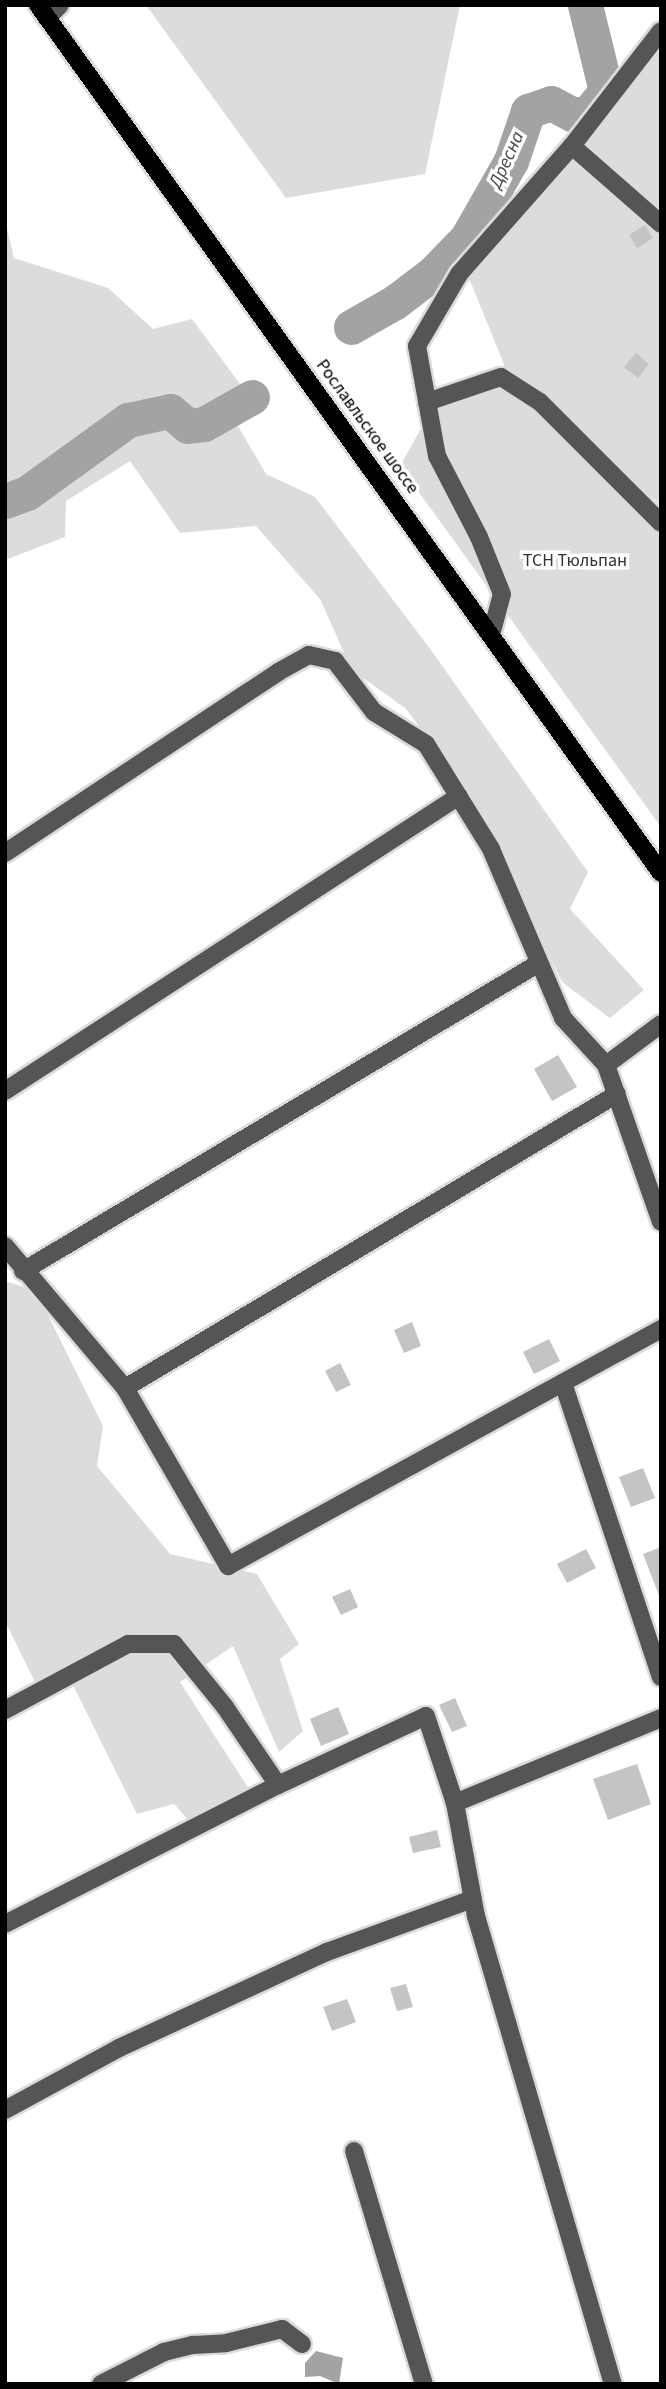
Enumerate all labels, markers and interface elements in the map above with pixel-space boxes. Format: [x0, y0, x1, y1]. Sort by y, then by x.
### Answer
water label: Дресна [484, 128, 530, 192]
street label: Рославльское шоссе [311, 356, 423, 498]
park label: ТСН Тюльпан [523, 550, 627, 572]

